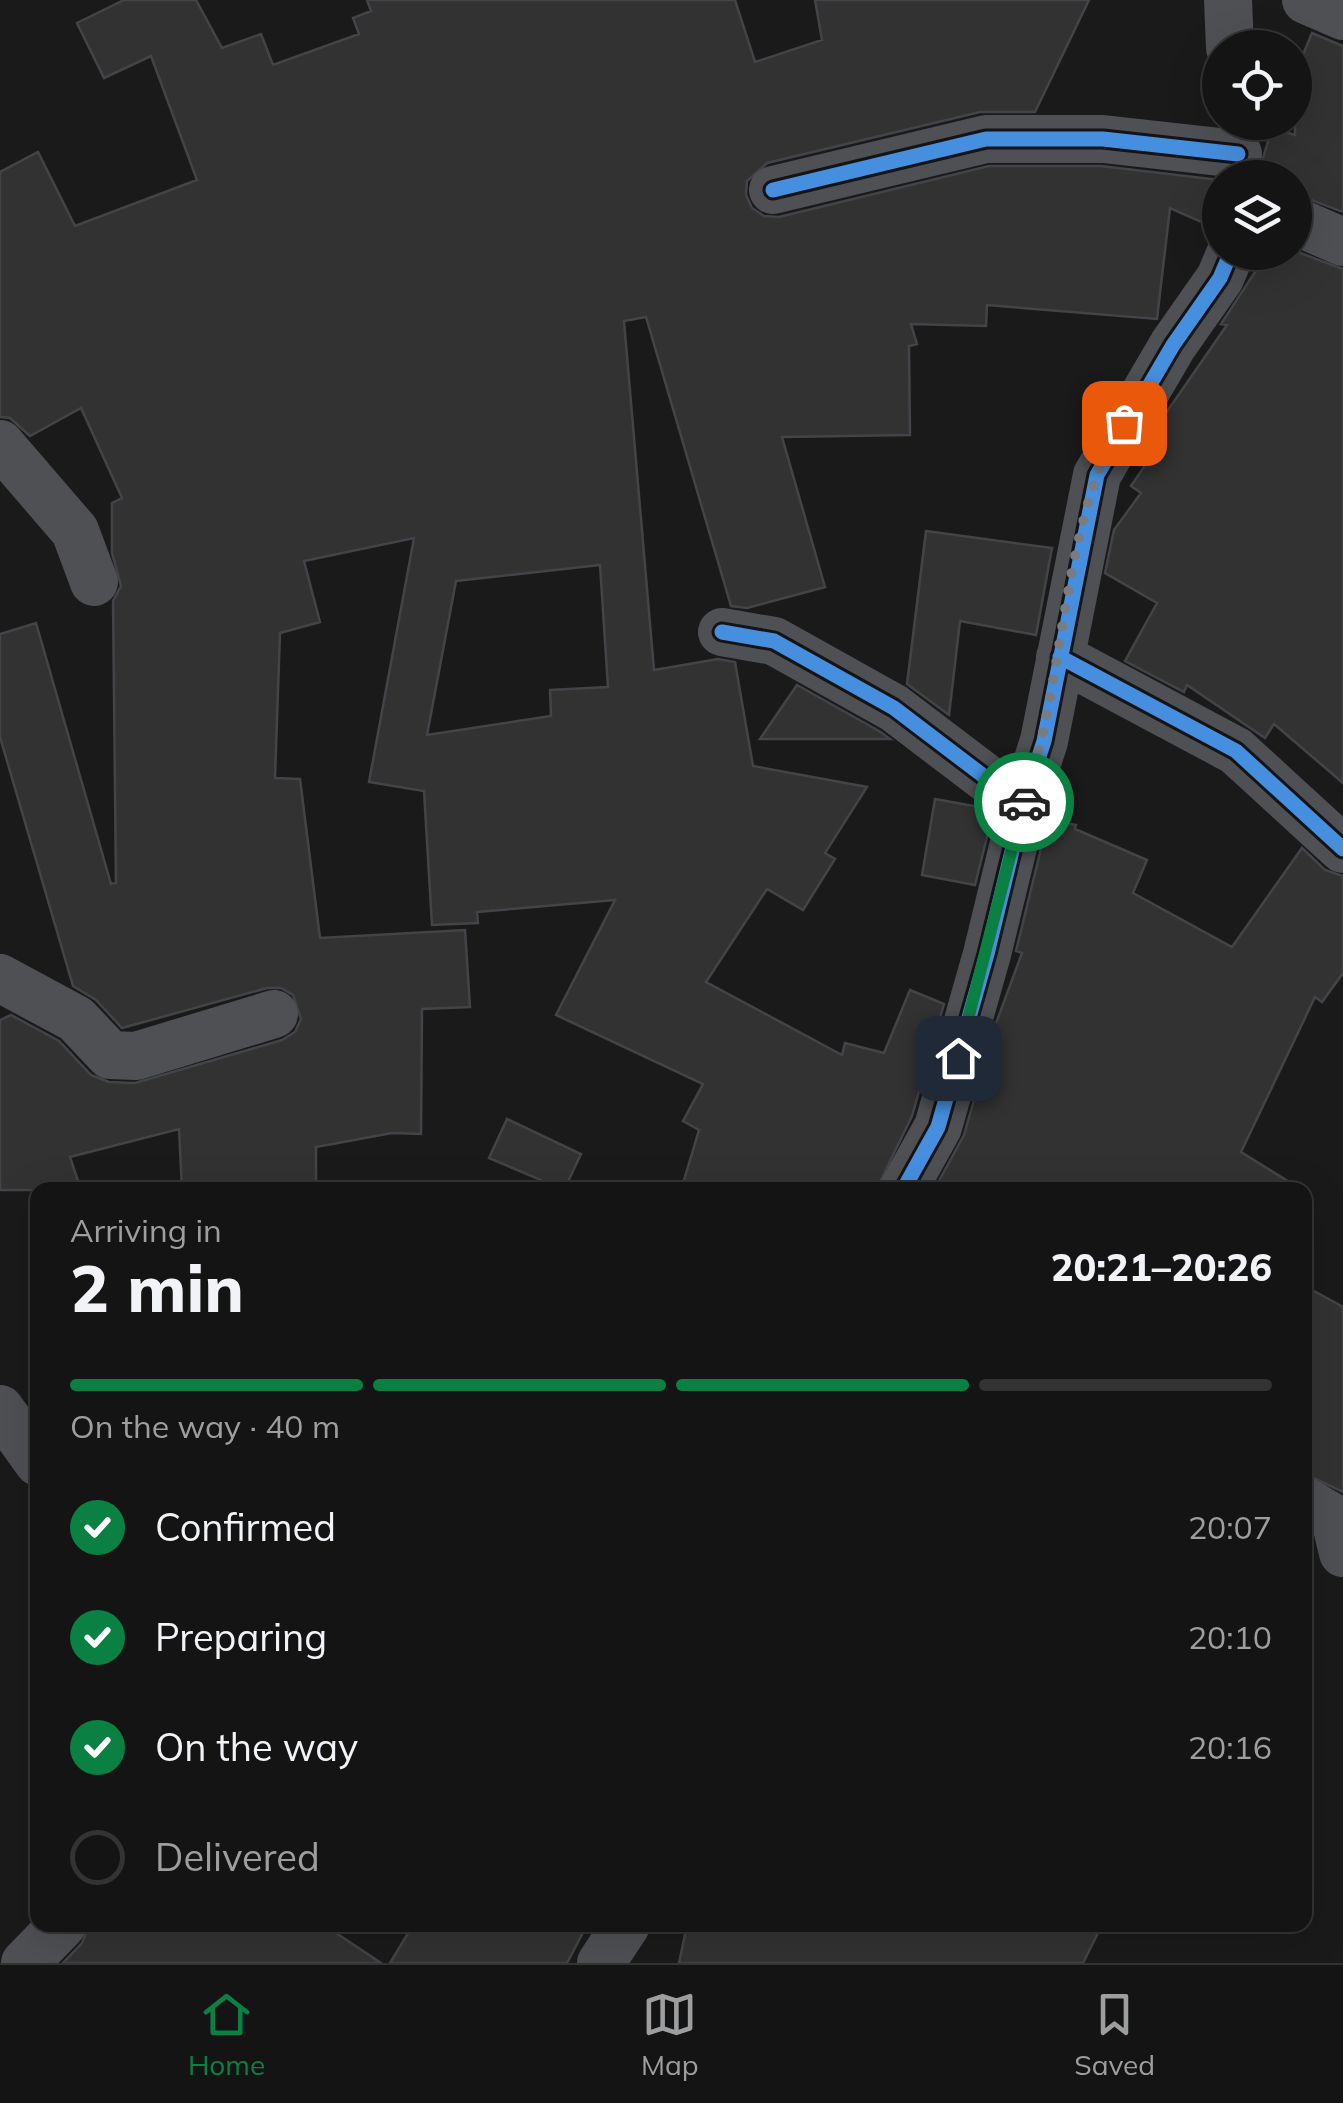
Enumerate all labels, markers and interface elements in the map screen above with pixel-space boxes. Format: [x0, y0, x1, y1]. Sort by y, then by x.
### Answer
map controls [1202, 30, 1312, 270]
button: locate [1202, 30, 1312, 140]
button: layers [1202, 160, 1312, 270]
pin [1082, 381, 1167, 466]
icon: bag [1097, 396, 1152, 451]
courier [974, 752, 1074, 852]
icon: car [997, 775, 1052, 830]
pin [916, 1016, 1001, 1101]
icon: home [931, 1031, 986, 1086]
text: Arriving in [70, 1210, 222, 1250]
text: 20:21–20:26 [1051, 1243, 1272, 1291]
text: 2 min [70, 1247, 244, 1328]
text: On the way · 40 m [70, 1406, 340, 1446]
icon: check [70, 1500, 125, 1555]
text: Confirmed [155, 1503, 336, 1551]
text: 20:07 [1188, 1507, 1272, 1547]
icon: check [70, 1610, 125, 1665]
text: Preparing [155, 1613, 327, 1661]
text: 20:10 [1188, 1617, 1272, 1657]
icon: check [70, 1720, 125, 1775]
text: On the way [155, 1723, 358, 1771]
text: 20:16 [1188, 1727, 1272, 1767]
text: Delivered [155, 1833, 320, 1881]
tab: Home [188, 1987, 265, 2082]
tab: Map [641, 1987, 699, 2082]
tab: Saved [1074, 1987, 1155, 2082]

